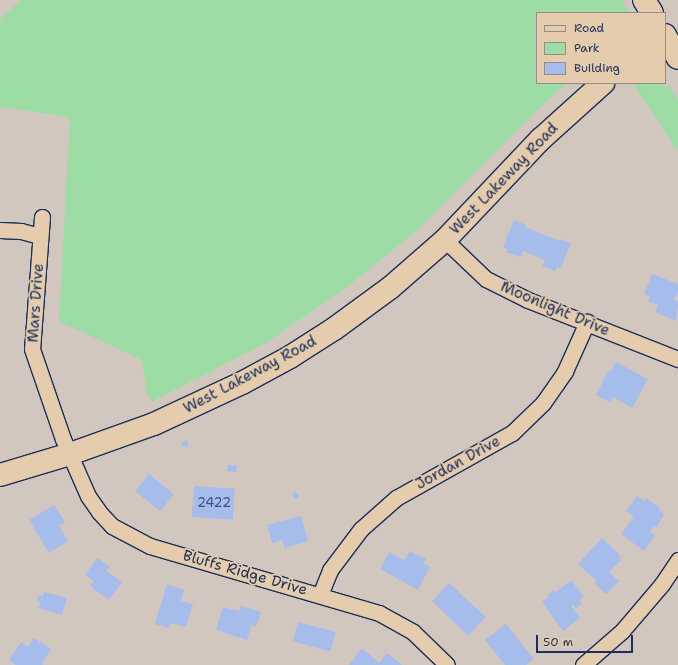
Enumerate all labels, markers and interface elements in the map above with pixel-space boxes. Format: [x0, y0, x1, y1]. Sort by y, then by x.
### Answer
legend [536, 12, 666, 84]
text: Road [574, 20, 604, 36]
text: Park [574, 40, 600, 56]
text: Building [574, 60, 620, 76]
street label: West Lakeway Road [446, 120, 562, 238]
street label: Mars Drive [24, 263, 48, 343]
street label: Moonlight Drive [498, 278, 612, 340]
street label: West Lakeway Road [180, 332, 320, 418]
street label: Jordan Drive [412, 432, 504, 494]
house number: 2422 [197, 495, 231, 511]
street label: Bluffs Ridge Drive [181, 547, 309, 599]
scale bar [538, 627, 635, 653]
text: 50 m [543, 634, 573, 650]

